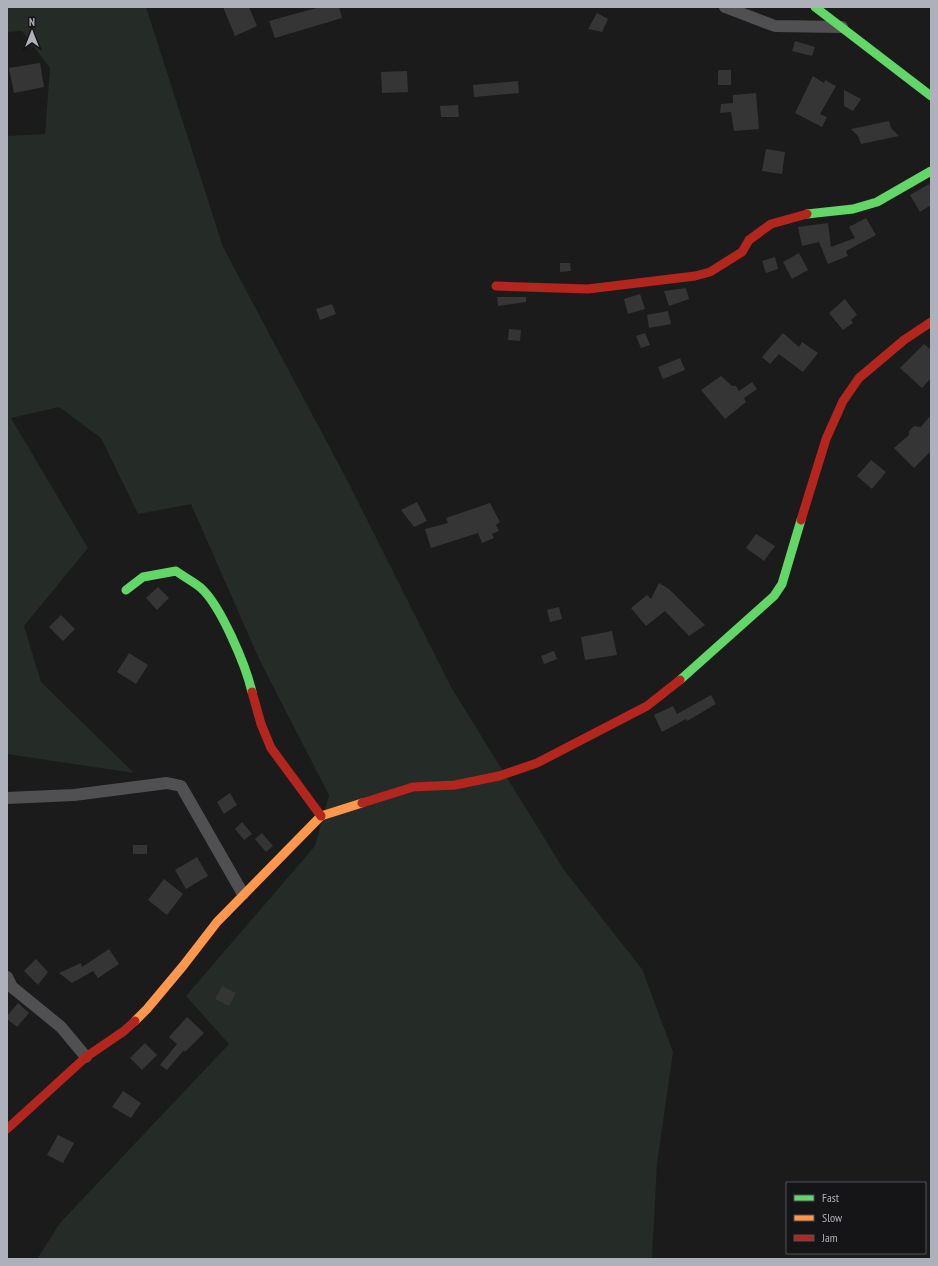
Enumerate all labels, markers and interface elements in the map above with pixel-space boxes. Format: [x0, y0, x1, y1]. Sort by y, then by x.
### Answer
north arrow [12, 12, 52, 52]
text: N [29, 15, 35, 29]
legend [786, 1182, 926, 1254]
text: Fast [822, 1190, 840, 1205]
text: Slow [822, 1210, 843, 1225]
text: Jam [821, 1230, 838, 1245]

